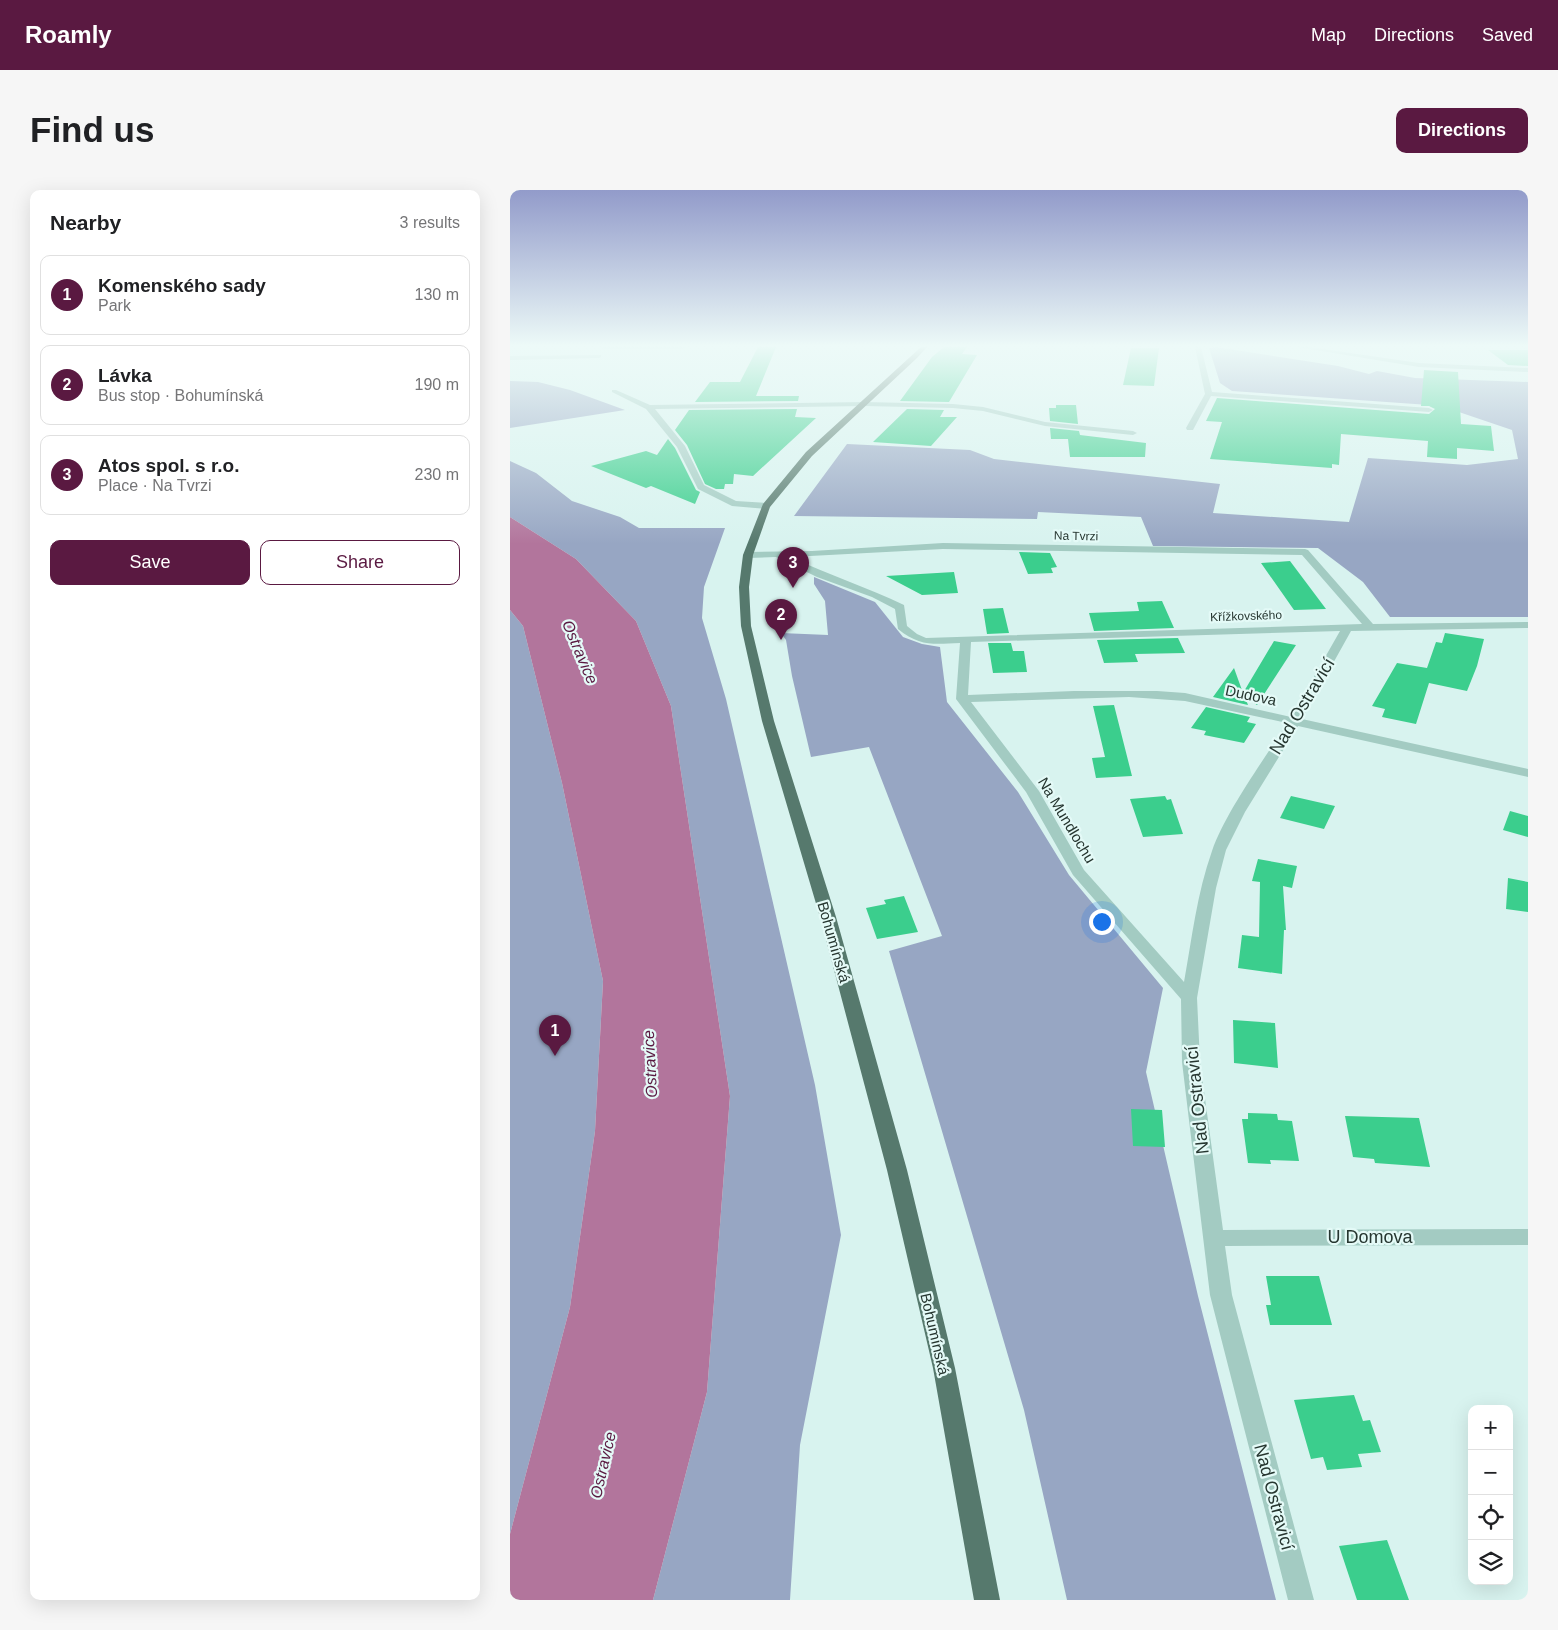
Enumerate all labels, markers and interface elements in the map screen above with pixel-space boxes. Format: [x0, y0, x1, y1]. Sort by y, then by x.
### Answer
text: Roamly [25, 21, 112, 48]
text: Map [1311, 25, 1346, 45]
text: Directions [1374, 25, 1454, 45]
text: Saved [1482, 25, 1533, 45]
button: Directions [1396, 108, 1528, 153]
text: Find us [30, 110, 154, 149]
text: Nearby [50, 211, 121, 234]
text: 3 results [400, 214, 460, 231]
text: Komenského sady [98, 275, 266, 296]
text: 1 [63, 286, 71, 303]
text: 130 m [415, 286, 459, 303]
text: Park [98, 297, 131, 314]
text: Lávka [98, 365, 152, 386]
text: 2 [63, 376, 71, 393]
text: 190 m [415, 376, 459, 393]
text: Bus stop · Bohumínská [98, 387, 263, 404]
text: Atos spol. s r.o. [98, 455, 239, 476]
text: 3 [63, 466, 71, 483]
text: 230 m [415, 466, 459, 483]
text: Place · Na Tvrzi [98, 477, 212, 494]
street label: Na Tvrzi [1054, 529, 1098, 543]
button: Save [50, 540, 250, 585]
button: Share [260, 540, 460, 585]
pin: 3 [777, 547, 809, 588]
pin: 2 [765, 599, 797, 640]
street label: Křížkovského [1210, 608, 1283, 624]
water label: Ostravice [559, 618, 601, 687]
street label: Nad Ostravicí [1265, 654, 1339, 758]
street label: Dudova [1224, 681, 1279, 709]
street label: Na Mundlochu [1035, 774, 1099, 866]
street label: Bohumínská [814, 900, 854, 985]
your location [1089, 909, 1115, 935]
pin: 1 [539, 1015, 571, 1056]
water label: Ostravice [640, 1030, 660, 1098]
street label: Nad Ostravicí [1181, 1045, 1213, 1155]
street label: U Domova [1327, 1227, 1413, 1247]
street label: Bohumínská [917, 1291, 953, 1377]
map controls [1468, 1405, 1513, 1585]
button: + [1468, 1405, 1513, 1450]
water label: Ostravice [587, 1430, 619, 1500]
street label: Nad Ostravicí [1250, 1442, 1298, 1552]
button: − [1468, 1450, 1513, 1495]
button: locate [1468, 1495, 1513, 1540]
button: layers [1468, 1540, 1513, 1585]

